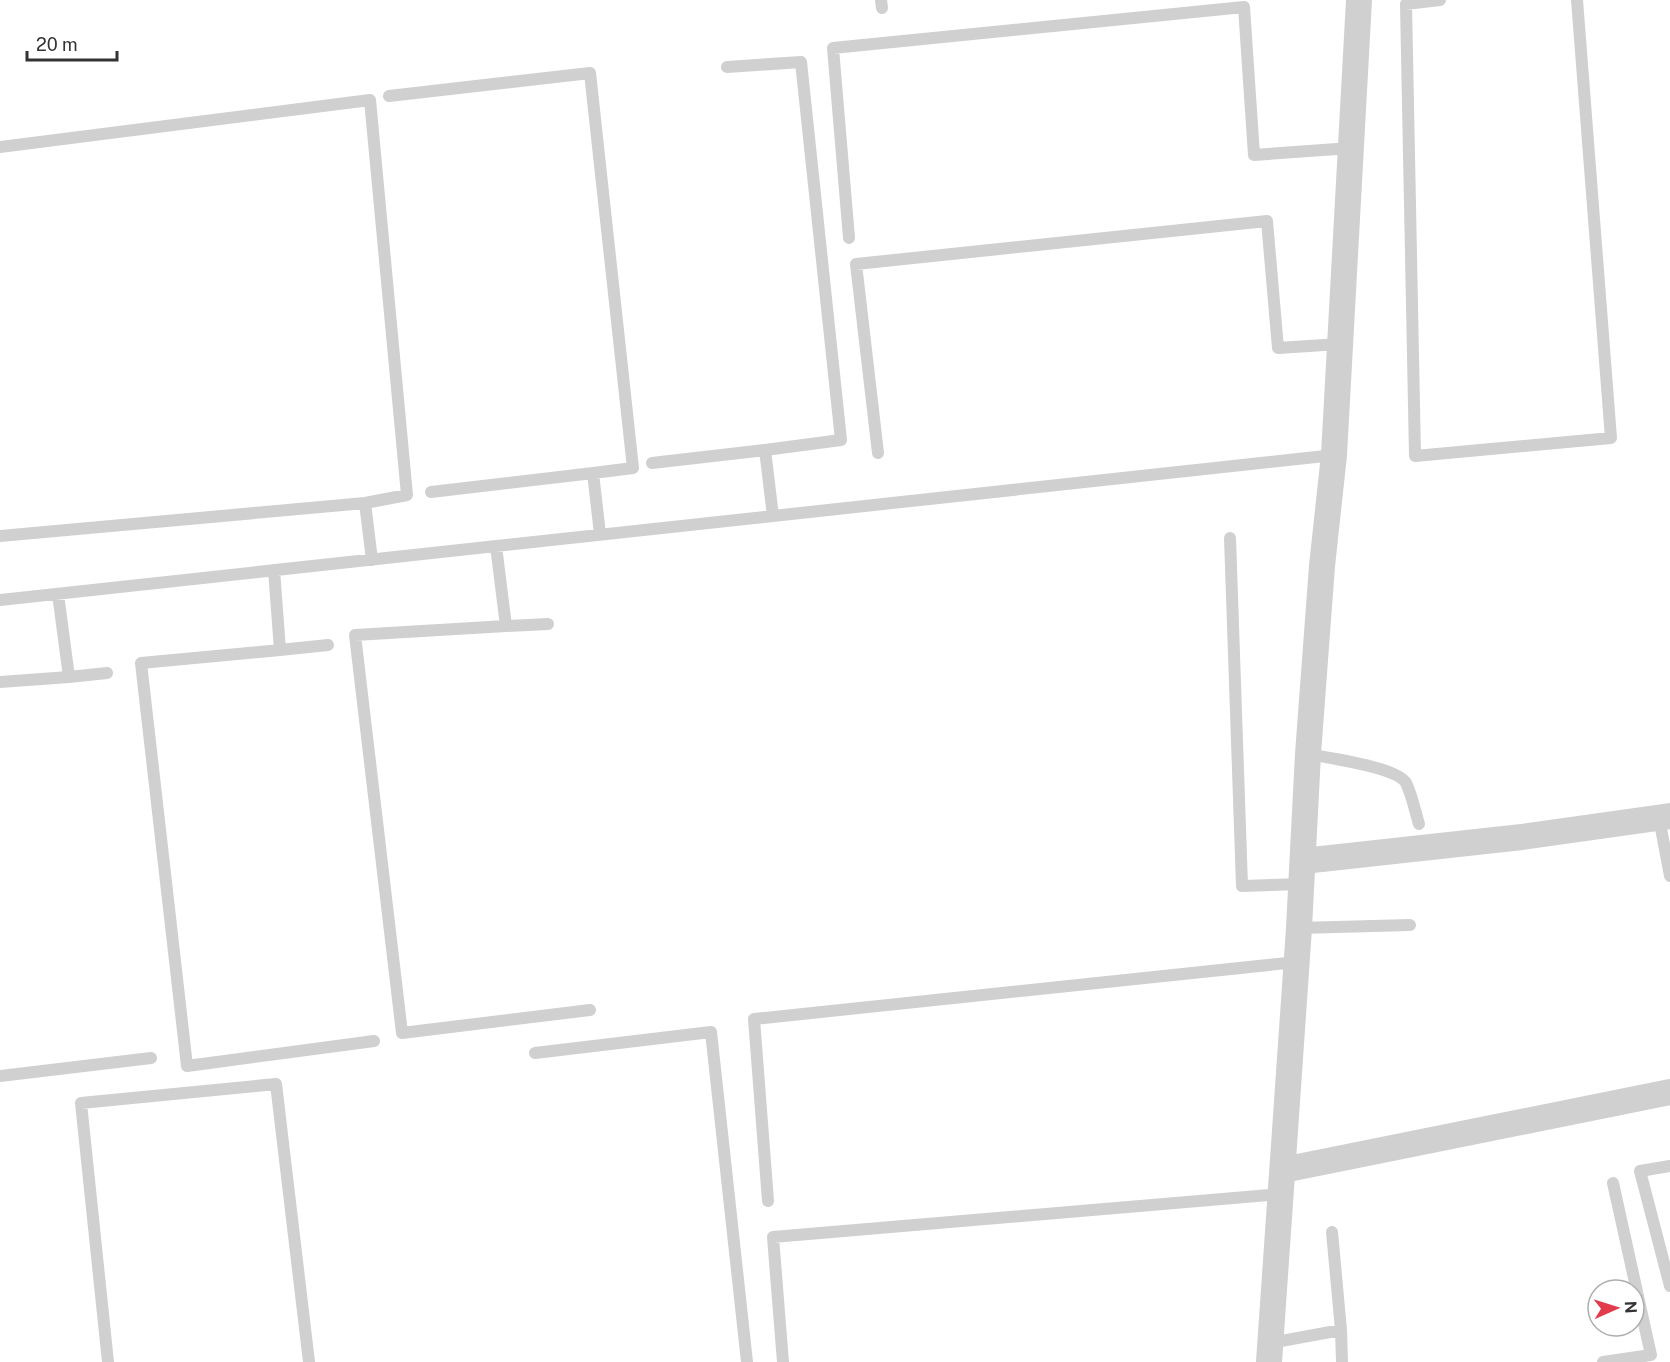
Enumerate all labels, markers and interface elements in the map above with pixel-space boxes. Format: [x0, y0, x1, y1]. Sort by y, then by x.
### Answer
scale bar [27, 24, 117, 62]
text: 20 m [36, 34, 78, 55]
north arrow [1586, 1278, 1646, 1338]
text: N [1621, 1300, 1640, 1314]

